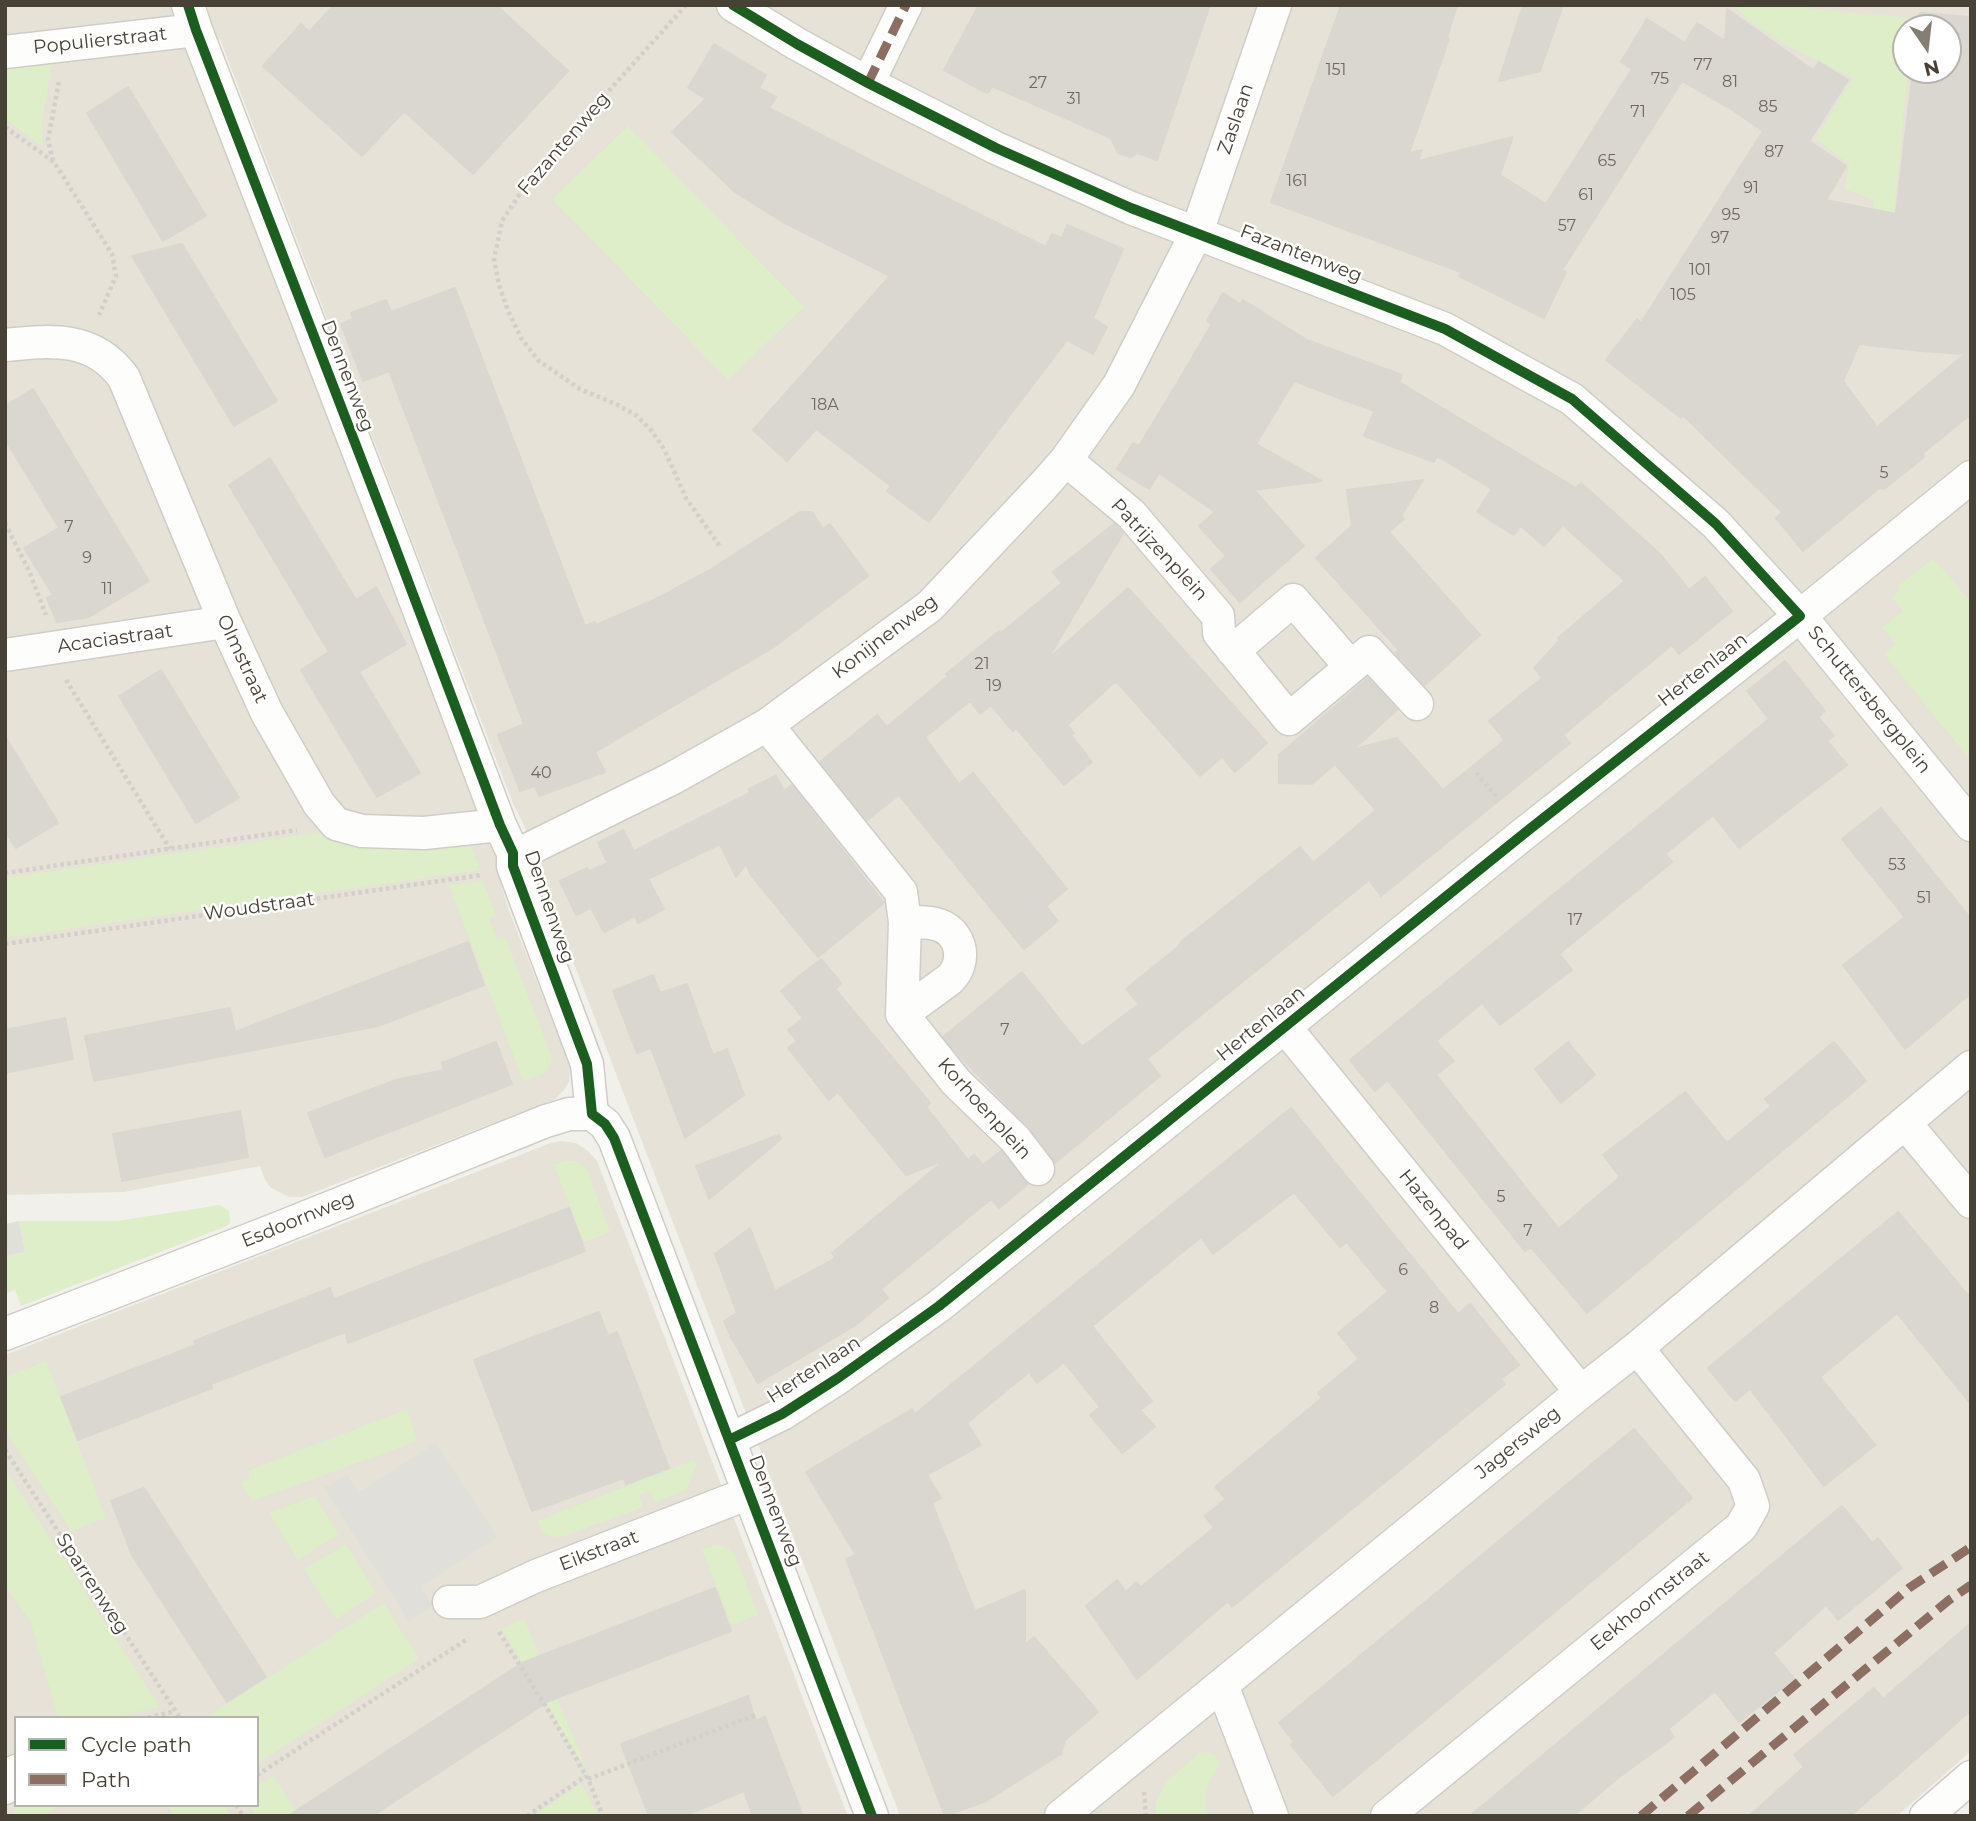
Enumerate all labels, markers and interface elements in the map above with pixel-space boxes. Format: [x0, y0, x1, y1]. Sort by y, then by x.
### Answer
north arrow [1892, 14, 1962, 84]
street label: Populierstraat [32, 23, 168, 59]
house number: 77 [1694, 55, 1712, 75]
text: N [1921, 55, 1942, 81]
house number: 151 [1326, 60, 1346, 80]
house number: 75 [1651, 69, 1669, 89]
house number: 81 [1722, 72, 1738, 92]
house number: 27 [1029, 73, 1047, 93]
street label: Zaslaan [1213, 81, 1259, 157]
street label: Fazantenweg [513, 88, 615, 200]
house number: 31 [1067, 89, 1081, 109]
house number: 85 [1758, 97, 1778, 117]
house number: 71 [1630, 102, 1646, 122]
house number: 87 [1764, 142, 1784, 162]
house number: 65 [1598, 151, 1616, 171]
house number: 161 [1286, 171, 1308, 191]
house number: 91 [1743, 178, 1759, 198]
house number: 61 [1578, 185, 1594, 205]
house number: 95 [1722, 205, 1740, 225]
house number: 57 [1558, 216, 1576, 236]
street label: Fazantenweg [1237, 220, 1365, 288]
house number: 97 [1710, 228, 1730, 248]
house number: 101 [1689, 260, 1711, 280]
house number: 105 [1670, 285, 1696, 305]
street label: Dennenweg [315, 317, 379, 435]
house number: 18A [811, 395, 839, 415]
house number: 5 [1879, 463, 1889, 483]
street label: Patrijzenplein [1106, 494, 1212, 606]
house number: 7 [64, 517, 74, 537]
house number: 9 [82, 548, 92, 568]
house number: 11 [101, 579, 113, 599]
street label: Konijnenweg [828, 590, 942, 684]
street label: Olmstraat [212, 611, 272, 707]
street label: Acaciastraat [56, 620, 174, 658]
street label: Schuttersbergplein [1803, 622, 1935, 778]
street label: Hertenlaan [1654, 628, 1752, 712]
house number: 21 [975, 654, 989, 674]
house number: 19 [986, 676, 1002, 696]
house number: 40 [530, 763, 552, 783]
street label: Dennenweg [519, 848, 579, 966]
house number: 53 [1888, 855, 1906, 875]
street label: Woudstraat [202, 888, 316, 926]
house number: 51 [1917, 888, 1931, 908]
house number: 17 [1567, 910, 1583, 930]
street label: Hertenlaan [1212, 982, 1310, 1066]
house number: 7 [1000, 1020, 1010, 1040]
street label: Korhoenplein [932, 1053, 1036, 1165]
street label: Hazenpad [1393, 1165, 1473, 1255]
street label: Esdoornweg [238, 1187, 358, 1253]
house number: 5 [1496, 1187, 1506, 1207]
house number: 7 [1523, 1221, 1533, 1241]
house number: 6 [1398, 1260, 1408, 1280]
house number: 8 [1429, 1298, 1439, 1318]
street label: Hertenlaan [763, 1331, 865, 1409]
street label: Jagersweg [1471, 1402, 1565, 1484]
street label: Dennenweg [743, 1452, 807, 1570]
street label: Eikstraat [556, 1526, 642, 1576]
street label: Sparrenweg [51, 1529, 133, 1639]
street label: Eekhoornstraat [1586, 1546, 1714, 1656]
legend [14, 1716, 259, 1807]
text: Cycle path [81, 1732, 192, 1757]
text: Path [81, 1767, 131, 1792]

